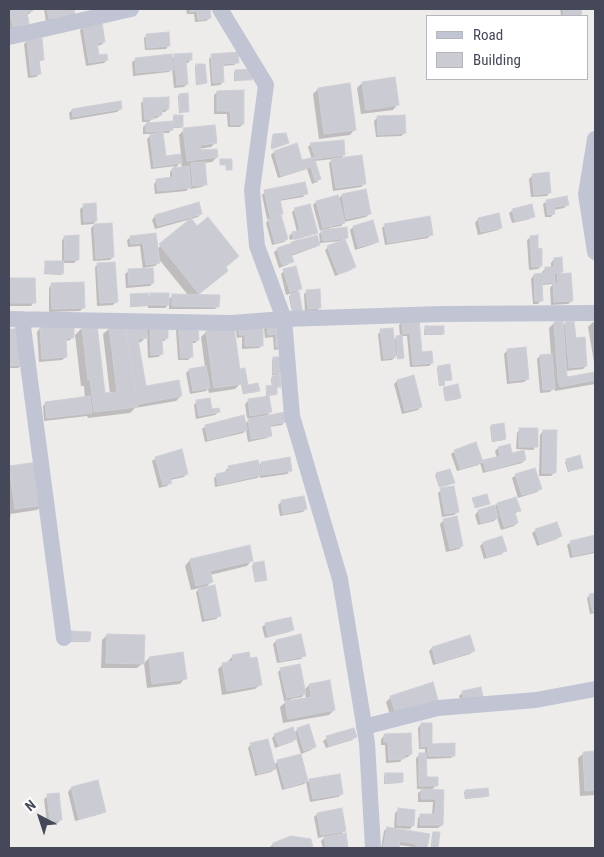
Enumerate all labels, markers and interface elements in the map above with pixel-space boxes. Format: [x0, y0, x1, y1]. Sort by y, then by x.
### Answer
legend [426, 15, 589, 80]
text: Road [473, 26, 503, 44]
text: Building [473, 51, 521, 69]
north arrow [15, 792, 65, 842]
text: N [22, 797, 39, 814]

